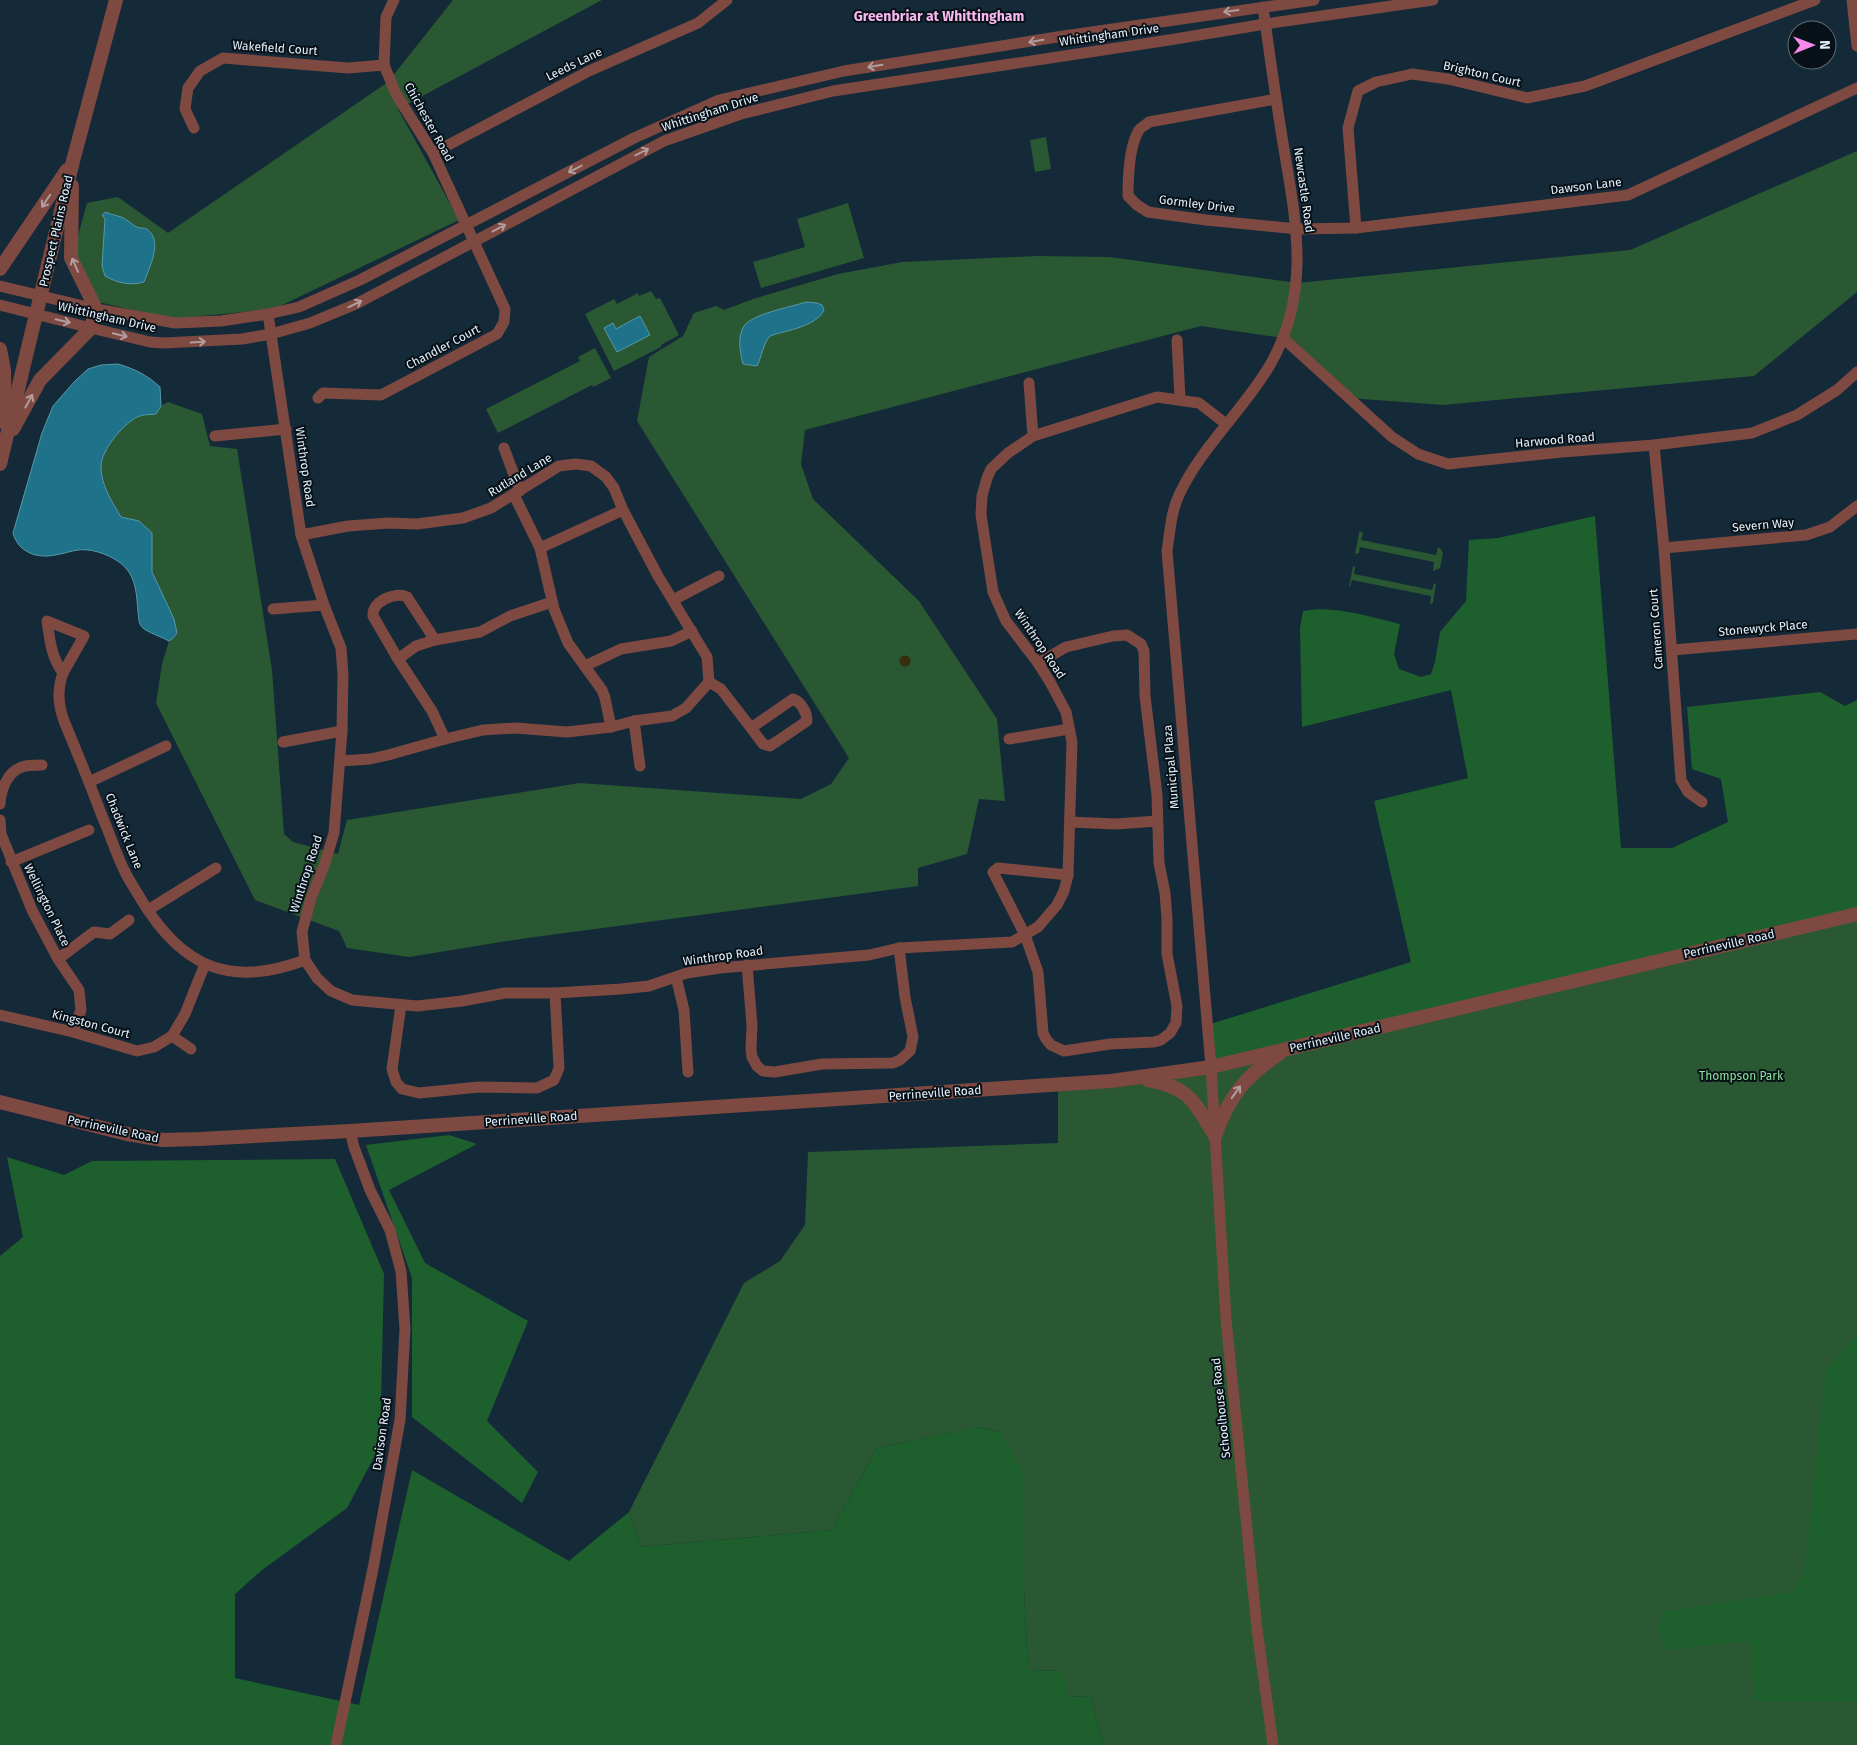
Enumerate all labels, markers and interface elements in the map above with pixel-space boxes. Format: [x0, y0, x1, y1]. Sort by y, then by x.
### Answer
one-way arrow [1223, 7, 1239, 17]
district label: Greenbriar at Whittingham [854, 8, 1025, 25]
north arrow [1787, 20, 1837, 70]
street label: Whittingham Drive [1058, 21, 1160, 49]
one-way arrow [1028, 36, 1044, 46]
street label: Wakefield Court [232, 38, 319, 58]
text: N [1816, 40, 1833, 50]
street label: Leeds Lane [544, 44, 604, 84]
street label: Brighton Court [1442, 58, 1523, 90]
one-way arrow [868, 62, 884, 72]
street label: Chichester Road [402, 80, 456, 164]
street label: Whittingham Drive [660, 90, 760, 134]
street label: Newcastle Road [1291, 146, 1317, 234]
one-way arrow [634, 147, 649, 156]
one-way arrow [567, 164, 582, 174]
street label: Prospect Plains Road [36, 174, 76, 288]
street label: Dawson Lane [1550, 175, 1622, 197]
street label: Gormley Drive [1158, 192, 1236, 216]
one-way arrow [41, 194, 51, 208]
one-way arrow [491, 223, 506, 233]
one-way arrow [69, 258, 79, 273]
one-way arrow [347, 298, 362, 308]
street label: Whittingham Drive [56, 299, 158, 335]
one-way arrow [55, 317, 71, 326]
street label: Chandler Court [404, 321, 483, 372]
one-way arrow [112, 331, 128, 340]
one-way arrow [190, 337, 206, 346]
one-way arrow [24, 394, 34, 408]
street label: Winthrop Road [292, 426, 318, 508]
street label: Harwood Road [1515, 430, 1595, 450]
street label: Rutland Lane [486, 451, 554, 499]
street label: Severn Way [1731, 515, 1795, 535]
street label: Cameron Court [1646, 588, 1666, 670]
street label: Winthrop Road [1012, 607, 1068, 681]
street label: Stonewyck Place [1718, 617, 1808, 639]
street label: Municipal Plaza [1160, 724, 1182, 810]
street label: Chadwick Lane [102, 791, 146, 871]
street label: Winthrop Road [287, 833, 325, 915]
street label: Wellington Place [21, 861, 73, 949]
street label: Perrineville Road [1682, 927, 1776, 961]
street label: Winthrop Road [682, 943, 764, 969]
street label: Kingston Court [51, 1007, 132, 1041]
street label: Perrineville Road [1288, 1021, 1382, 1055]
park label: Thompson Park [1699, 1069, 1784, 1083]
street label: Perrineville Road [888, 1083, 982, 1103]
one-way arrow [1230, 1086, 1241, 1100]
street label: Perrineville Road [484, 1109, 578, 1129]
street label: Perrineville Road [66, 1112, 160, 1146]
street label: Schoolhouse Road [1209, 1357, 1233, 1459]
street label: Davison Road [370, 1397, 394, 1471]

